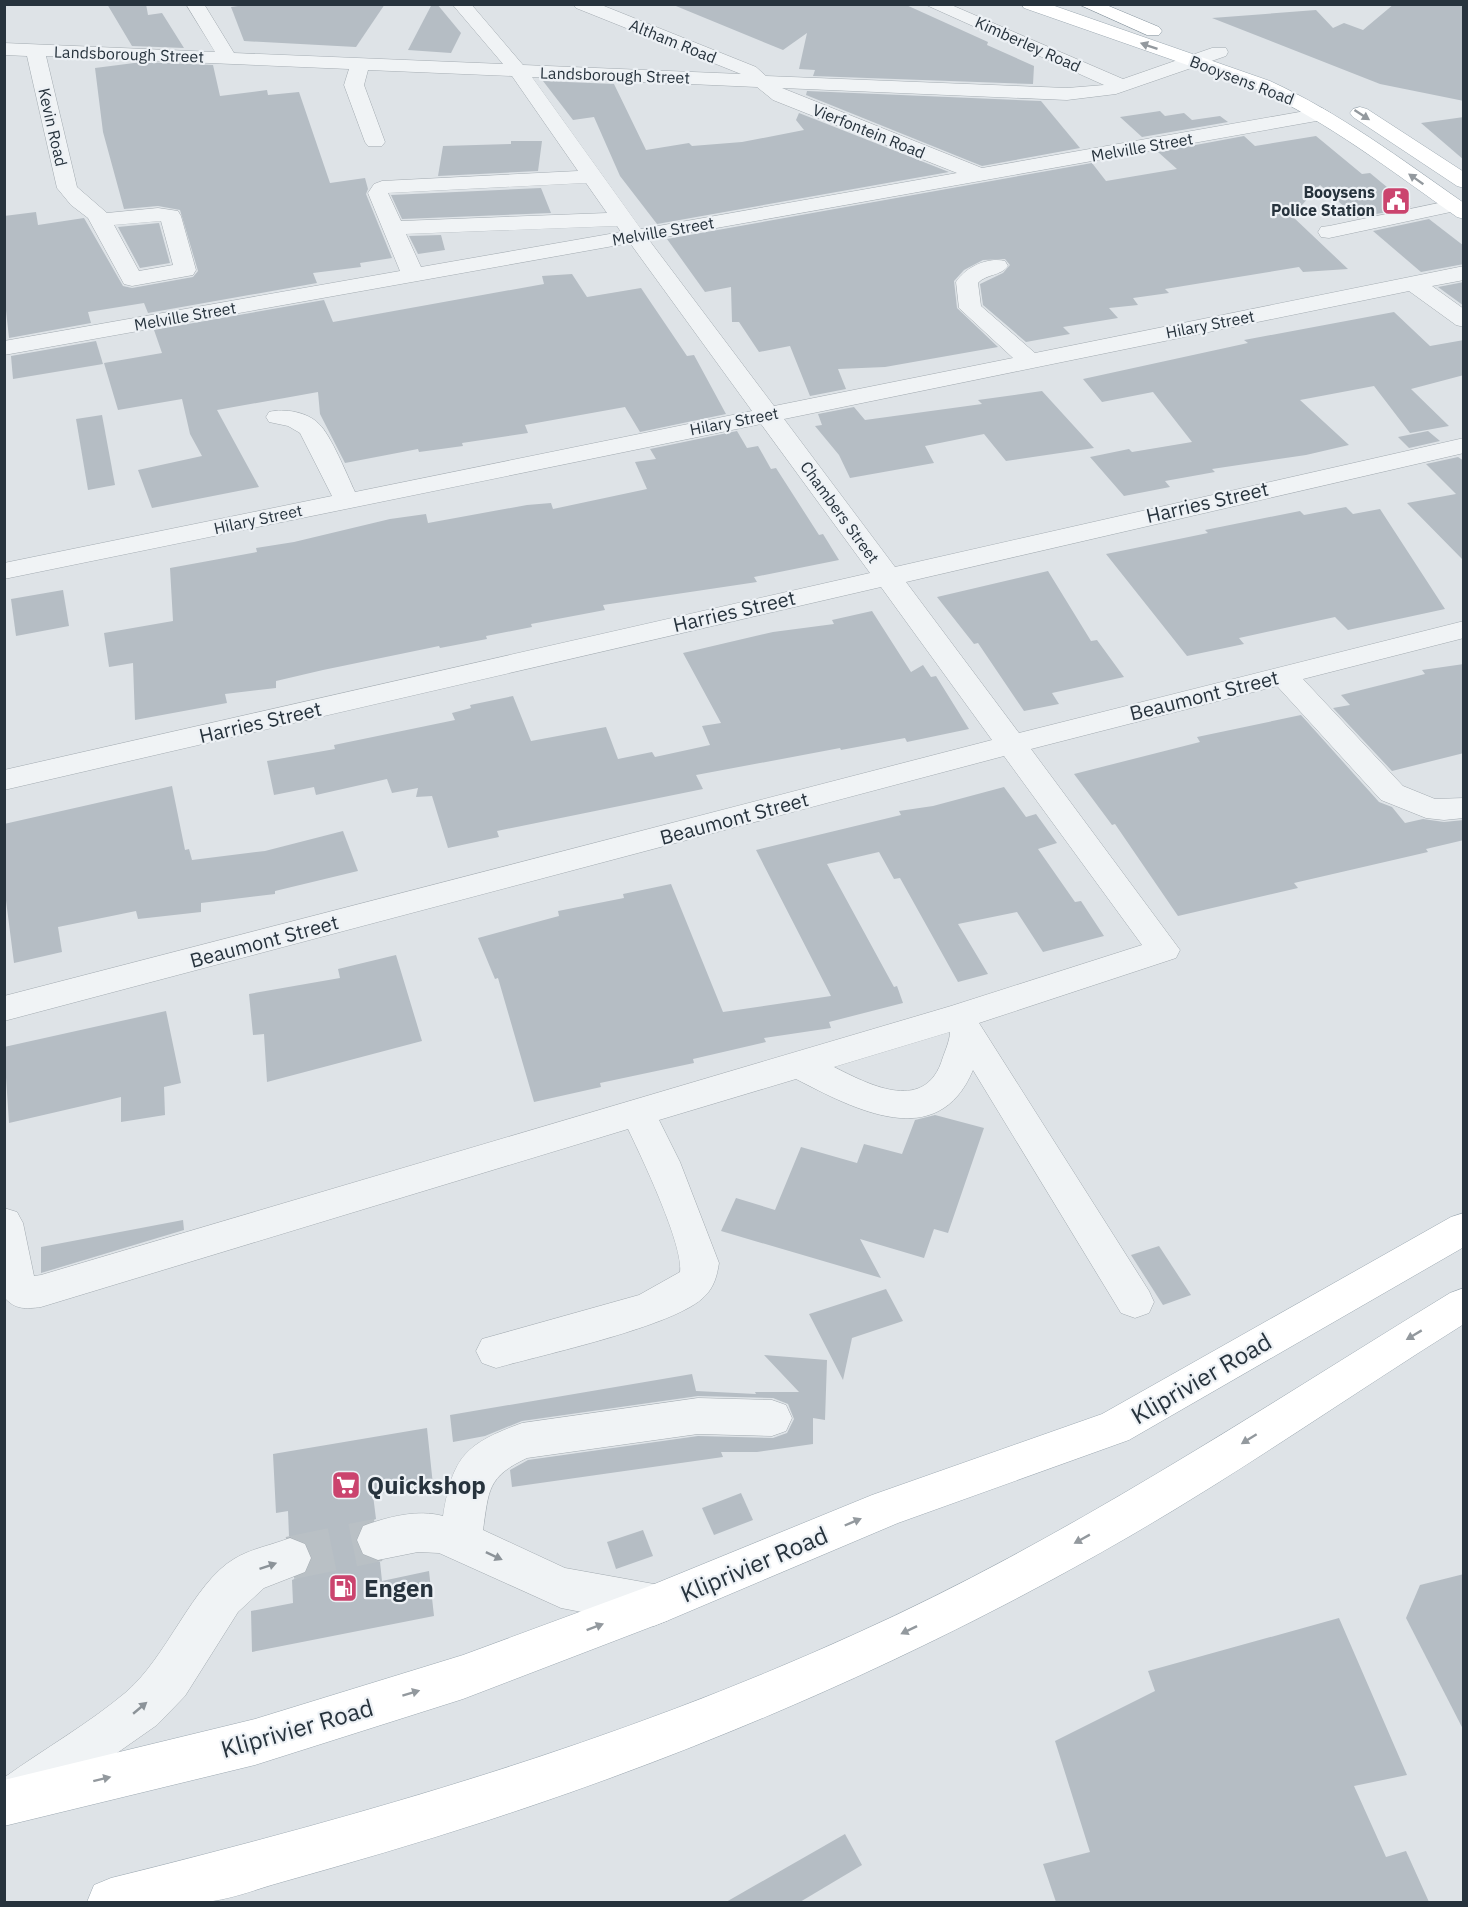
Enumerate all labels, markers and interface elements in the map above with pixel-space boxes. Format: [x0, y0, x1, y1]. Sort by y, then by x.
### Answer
street label: Kimberley Road [972, 12, 1084, 76]
street label: Altham Road [626, 14, 720, 68]
one-way arrow [1140, 40, 1158, 50]
street label: Landsborough Street [54, 41, 204, 67]
street label: Booysens Road [1187, 51, 1297, 109]
street label: Landsborough Street [540, 62, 690, 88]
street label: Kevin Road [34, 86, 72, 168]
street label: Vierfontein Road [810, 99, 928, 163]
one-way arrow [1354, 109, 1370, 120]
street label: Melville Street [1090, 128, 1194, 166]
one-way arrow [1408, 173, 1424, 185]
place label: Booysens Police Station [1271, 182, 1375, 220]
public building icon: Booysens Police Station [1380, 185, 1412, 217]
street label: Melville Street [611, 212, 715, 250]
street label: Melville Street [133, 297, 237, 335]
street label: Hilary Street [1164, 306, 1256, 342]
street label: Hilary Street [688, 403, 780, 439]
street label: Chambers Street [796, 457, 884, 567]
street label: Harries Street [1143, 475, 1271, 529]
street label: Hilary Street [212, 500, 304, 538]
street label: Harries Street [670, 584, 798, 638]
street label: Beaumont Street [1127, 663, 1281, 727]
street label: Harries Street [196, 695, 324, 749]
street label: Beaumont Street [657, 785, 811, 851]
street label: Beaumont Street [187, 908, 341, 974]
street label: Kliprivier Road [1125, 1325, 1277, 1431]
one-way arrow [1406, 1329, 1422, 1340]
one-way arrow [1241, 1434, 1257, 1445]
supermarket icon: Quickshop [330, 1469, 362, 1501]
place label: Quickshop [367, 1469, 486, 1501]
one-way arrow [844, 1517, 862, 1526]
street label: Kliprivier Road [675, 1519, 833, 1609]
one-way arrow [1073, 1534, 1090, 1544]
one-way arrow [486, 1552, 503, 1561]
one-way arrow [259, 1561, 277, 1571]
fuel station icon: Engen [327, 1572, 359, 1604]
place label: Engen [364, 1572, 434, 1604]
one-way arrow [586, 1622, 604, 1632]
one-way arrow [901, 1626, 918, 1635]
one-way arrow [402, 1688, 420, 1697]
street label: Kliprivier Road [217, 1691, 377, 1765]
one-way arrow [132, 1702, 147, 1715]
one-way arrow [93, 1774, 111, 1784]

